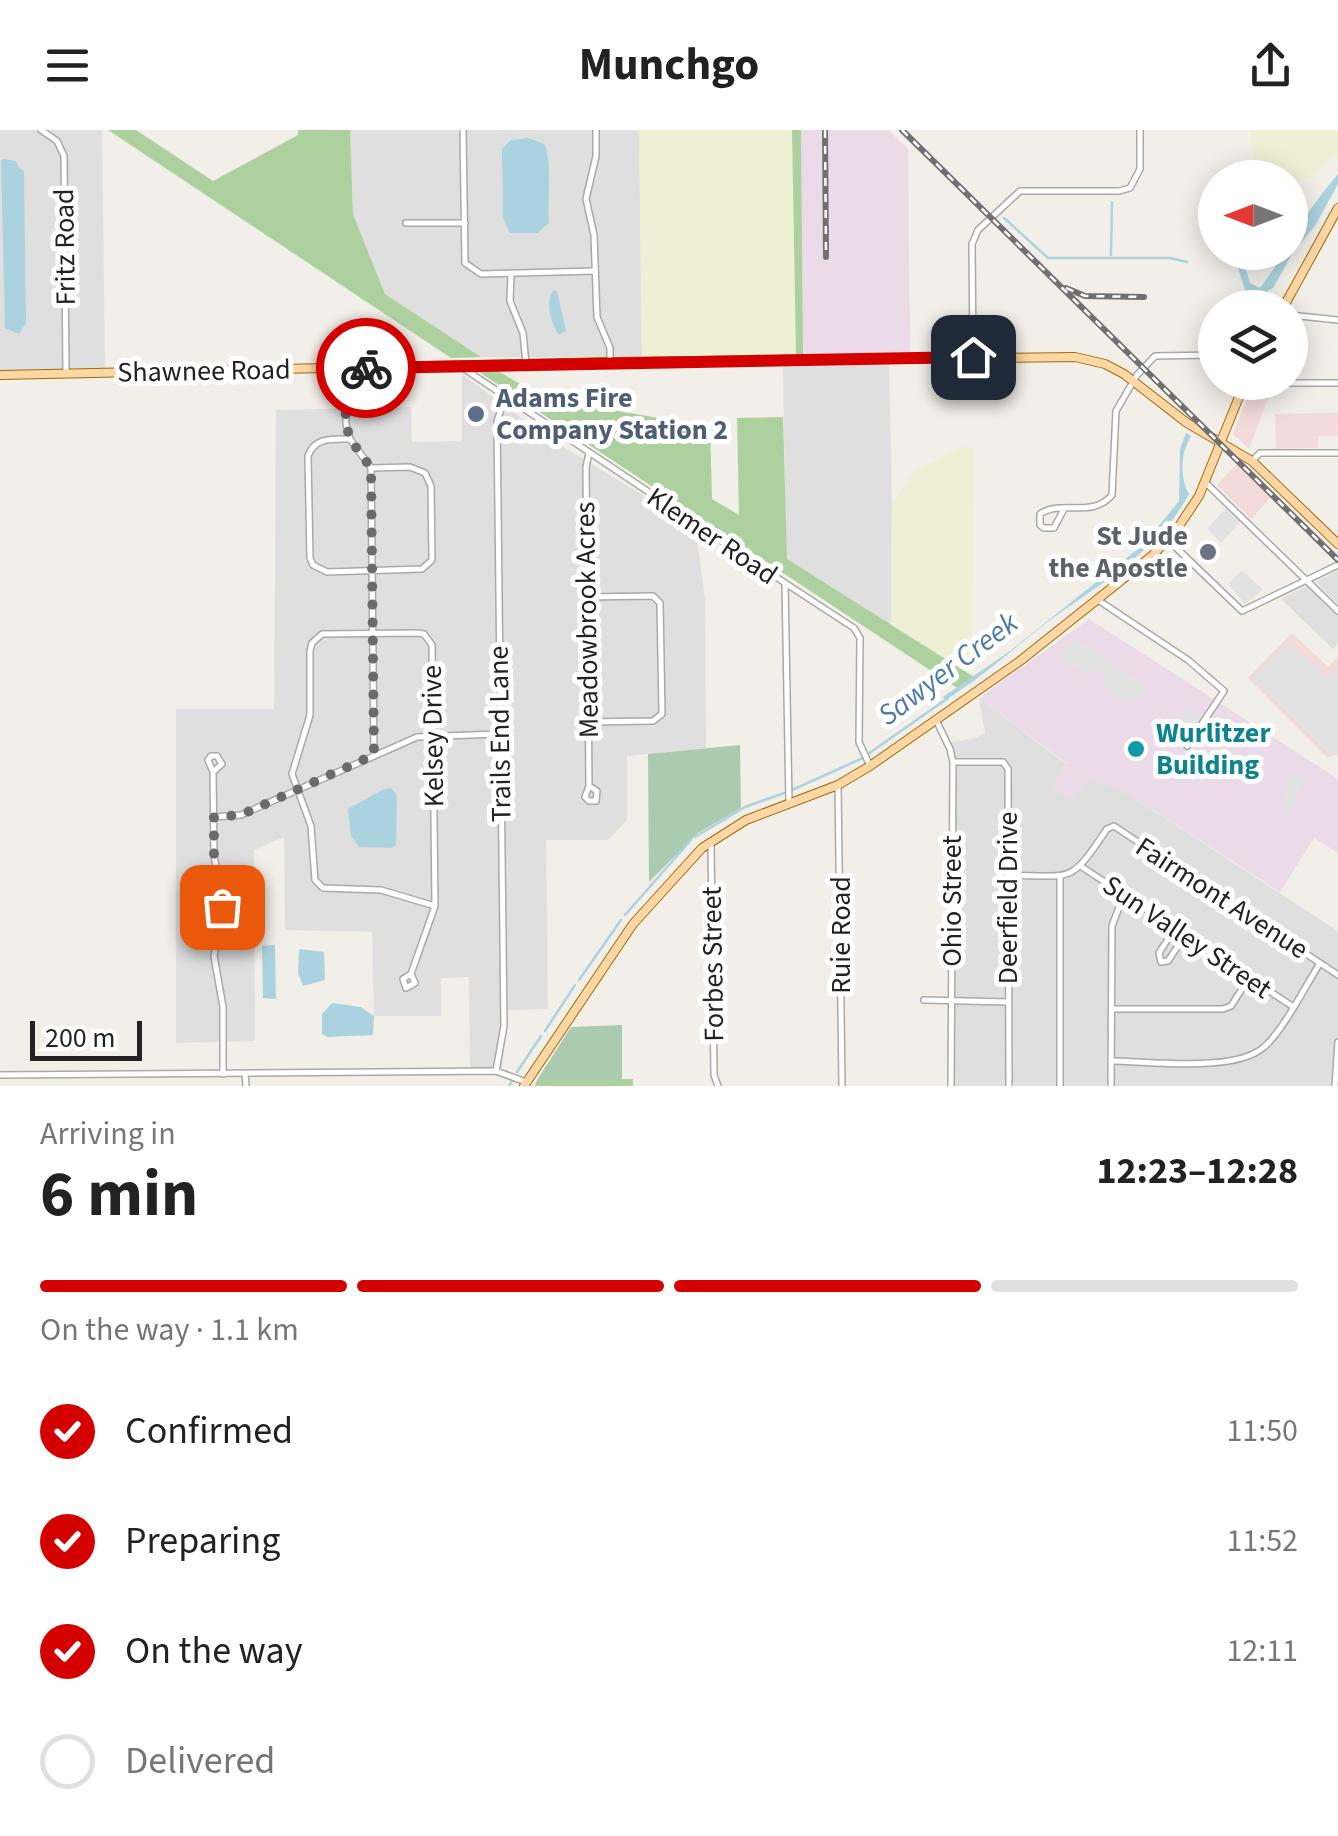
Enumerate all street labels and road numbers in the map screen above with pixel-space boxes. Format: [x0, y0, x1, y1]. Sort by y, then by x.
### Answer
street label: Fritz Road [44, 188, 86, 306]
street label: Shawnee Road [117, 349, 291, 393]
street label: Klemer Road [639, 478, 785, 594]
street label: Meadowbrook Acres [565, 501, 609, 739]
street label: Trails End Lane [478, 645, 522, 823]
street label: Kelsey Drive [412, 665, 454, 807]
street label: Deerfield Drive [988, 812, 1028, 984]
street label: Fairmont Avenue [1128, 827, 1316, 969]
street label: Ohio Street [932, 835, 972, 967]
street label: Sun Valley Street [1095, 866, 1280, 1009]
street label: Ruie Road [821, 876, 861, 994]
street label: Forbes Street [692, 886, 734, 1042]

